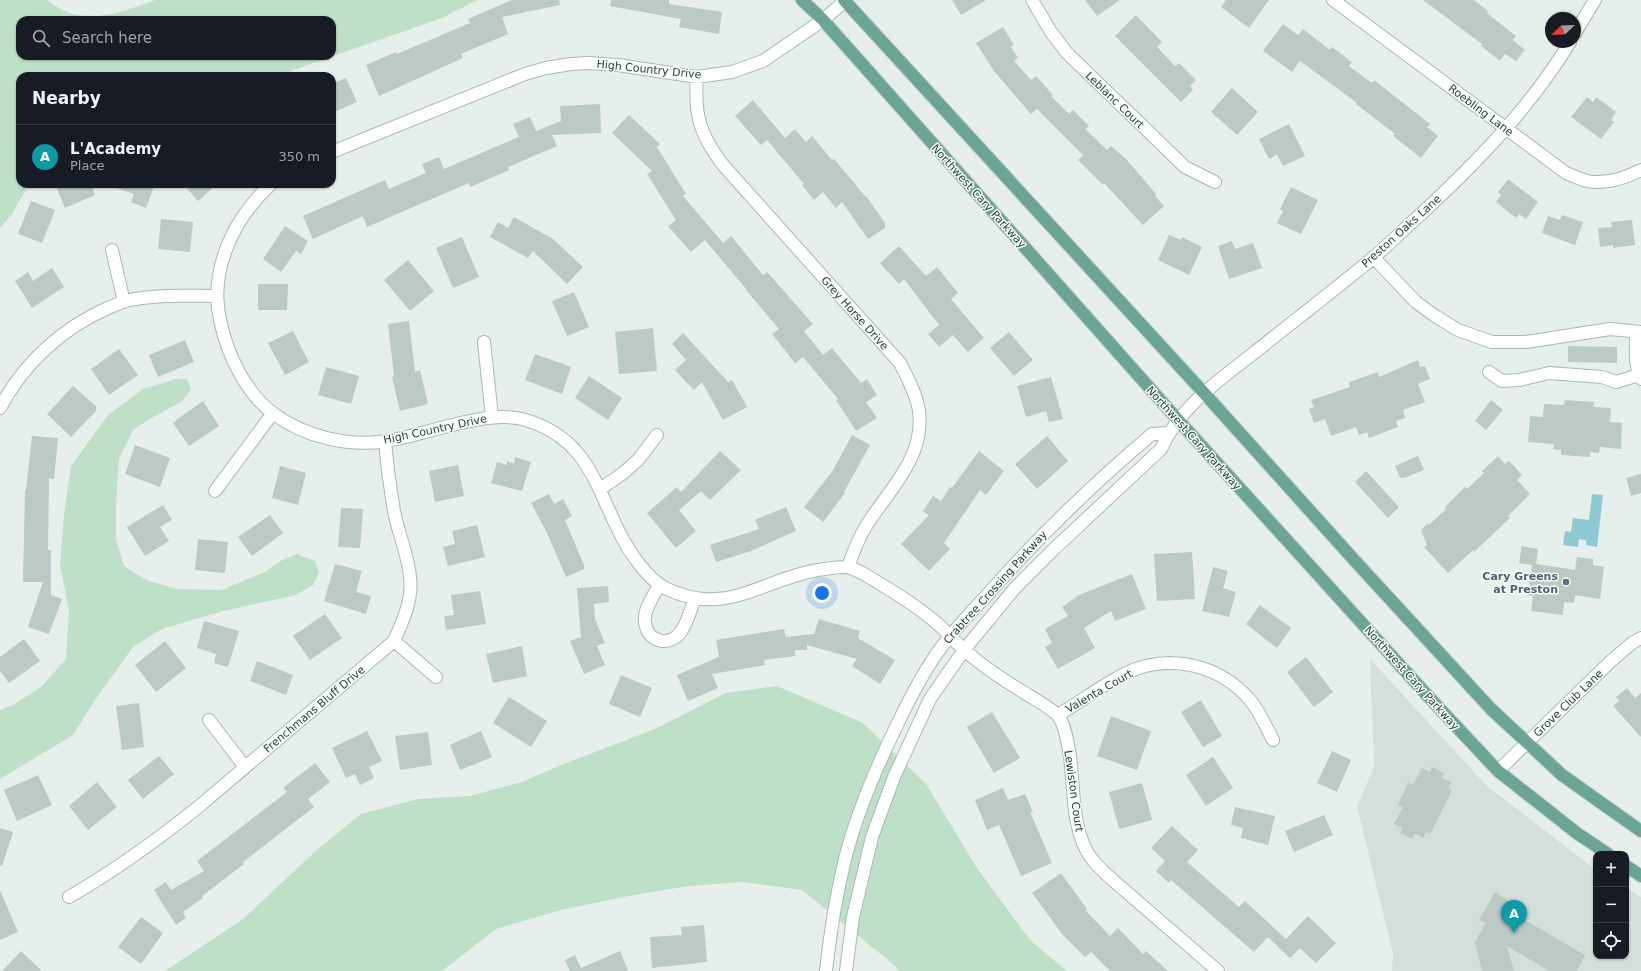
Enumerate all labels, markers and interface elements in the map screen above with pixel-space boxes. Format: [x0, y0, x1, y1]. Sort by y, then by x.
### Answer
north arrow [1545, 12, 1581, 48]
search box [16, 16, 336, 60]
icon: search [30, 27, 52, 49]
text: Search here [62, 29, 152, 47]
street label: High Country Drive [596, 58, 702, 81]
street label: Leblanc Court [1083, 69, 1147, 132]
street label: Roebling Lane [1446, 82, 1516, 139]
text: Nearby [32, 88, 101, 108]
text: L'Academy [70, 140, 161, 158]
street label: Northwest Cary Parkway [929, 142, 1029, 251]
text: A [40, 149, 50, 164]
text: 350 m [278, 149, 320, 164]
text: Place [70, 158, 105, 173]
street label: Preston Oaks Lane [1359, 192, 1444, 270]
street label: Grey Horse Drive [818, 274, 891, 353]
street label: Northwest Cary Parkway [1144, 384, 1244, 493]
street label: High Country Drive [382, 412, 488, 447]
street label: Crabtree Crossing Parkway [941, 528, 1050, 647]
place label: Cary Greens at Preston [1482, 570, 1558, 596]
marker: Cary Greens at Preston [1561, 577, 1571, 587]
your location [812, 583, 832, 603]
street label: Northwest Cary Parkway [1362, 624, 1462, 733]
street label: Frenchmans Bluff Drive [261, 663, 368, 756]
street label: Valenta Court [1064, 667, 1136, 716]
street label: Grove Club Lane [1531, 667, 1606, 740]
street label: Lewiston Court [1061, 749, 1086, 833]
map controls [1593, 851, 1629, 959]
button: + [1593, 851, 1629, 887]
button: − [1593, 887, 1629, 923]
pin: A [1501, 900, 1527, 933]
button: locate [1593, 923, 1629, 959]

